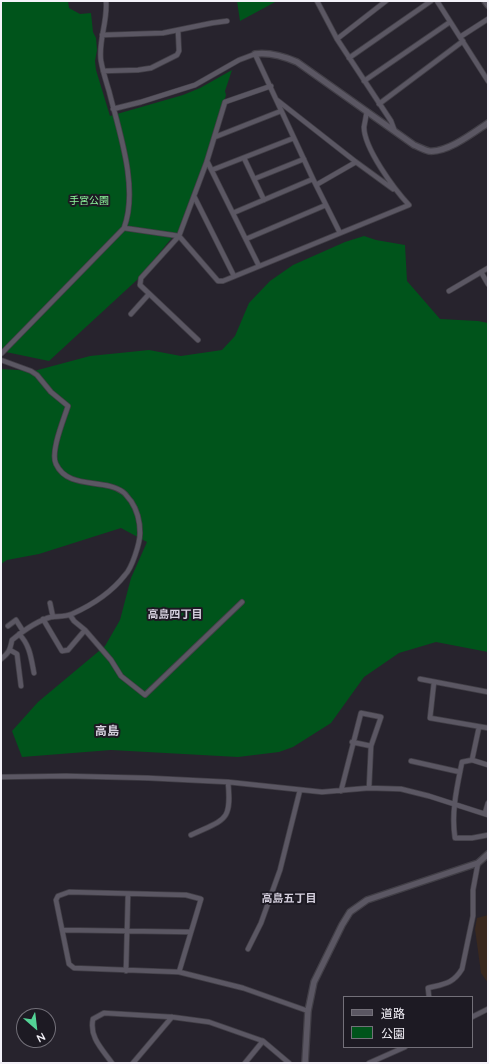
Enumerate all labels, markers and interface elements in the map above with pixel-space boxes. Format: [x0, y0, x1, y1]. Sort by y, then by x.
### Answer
park label: 手宮公園 [69, 195, 109, 207]
district label: 高島四丁目 [148, 608, 202, 622]
district label: 高島 [95, 724, 119, 738]
district label: 高島五丁目 [262, 892, 316, 906]
legend [343, 996, 473, 1048]
text: 道路 [381, 1006, 405, 1021]
north arrow [16, 1008, 56, 1048]
text: 公園 [381, 1026, 405, 1041]
text: N [34, 1030, 48, 1046]

